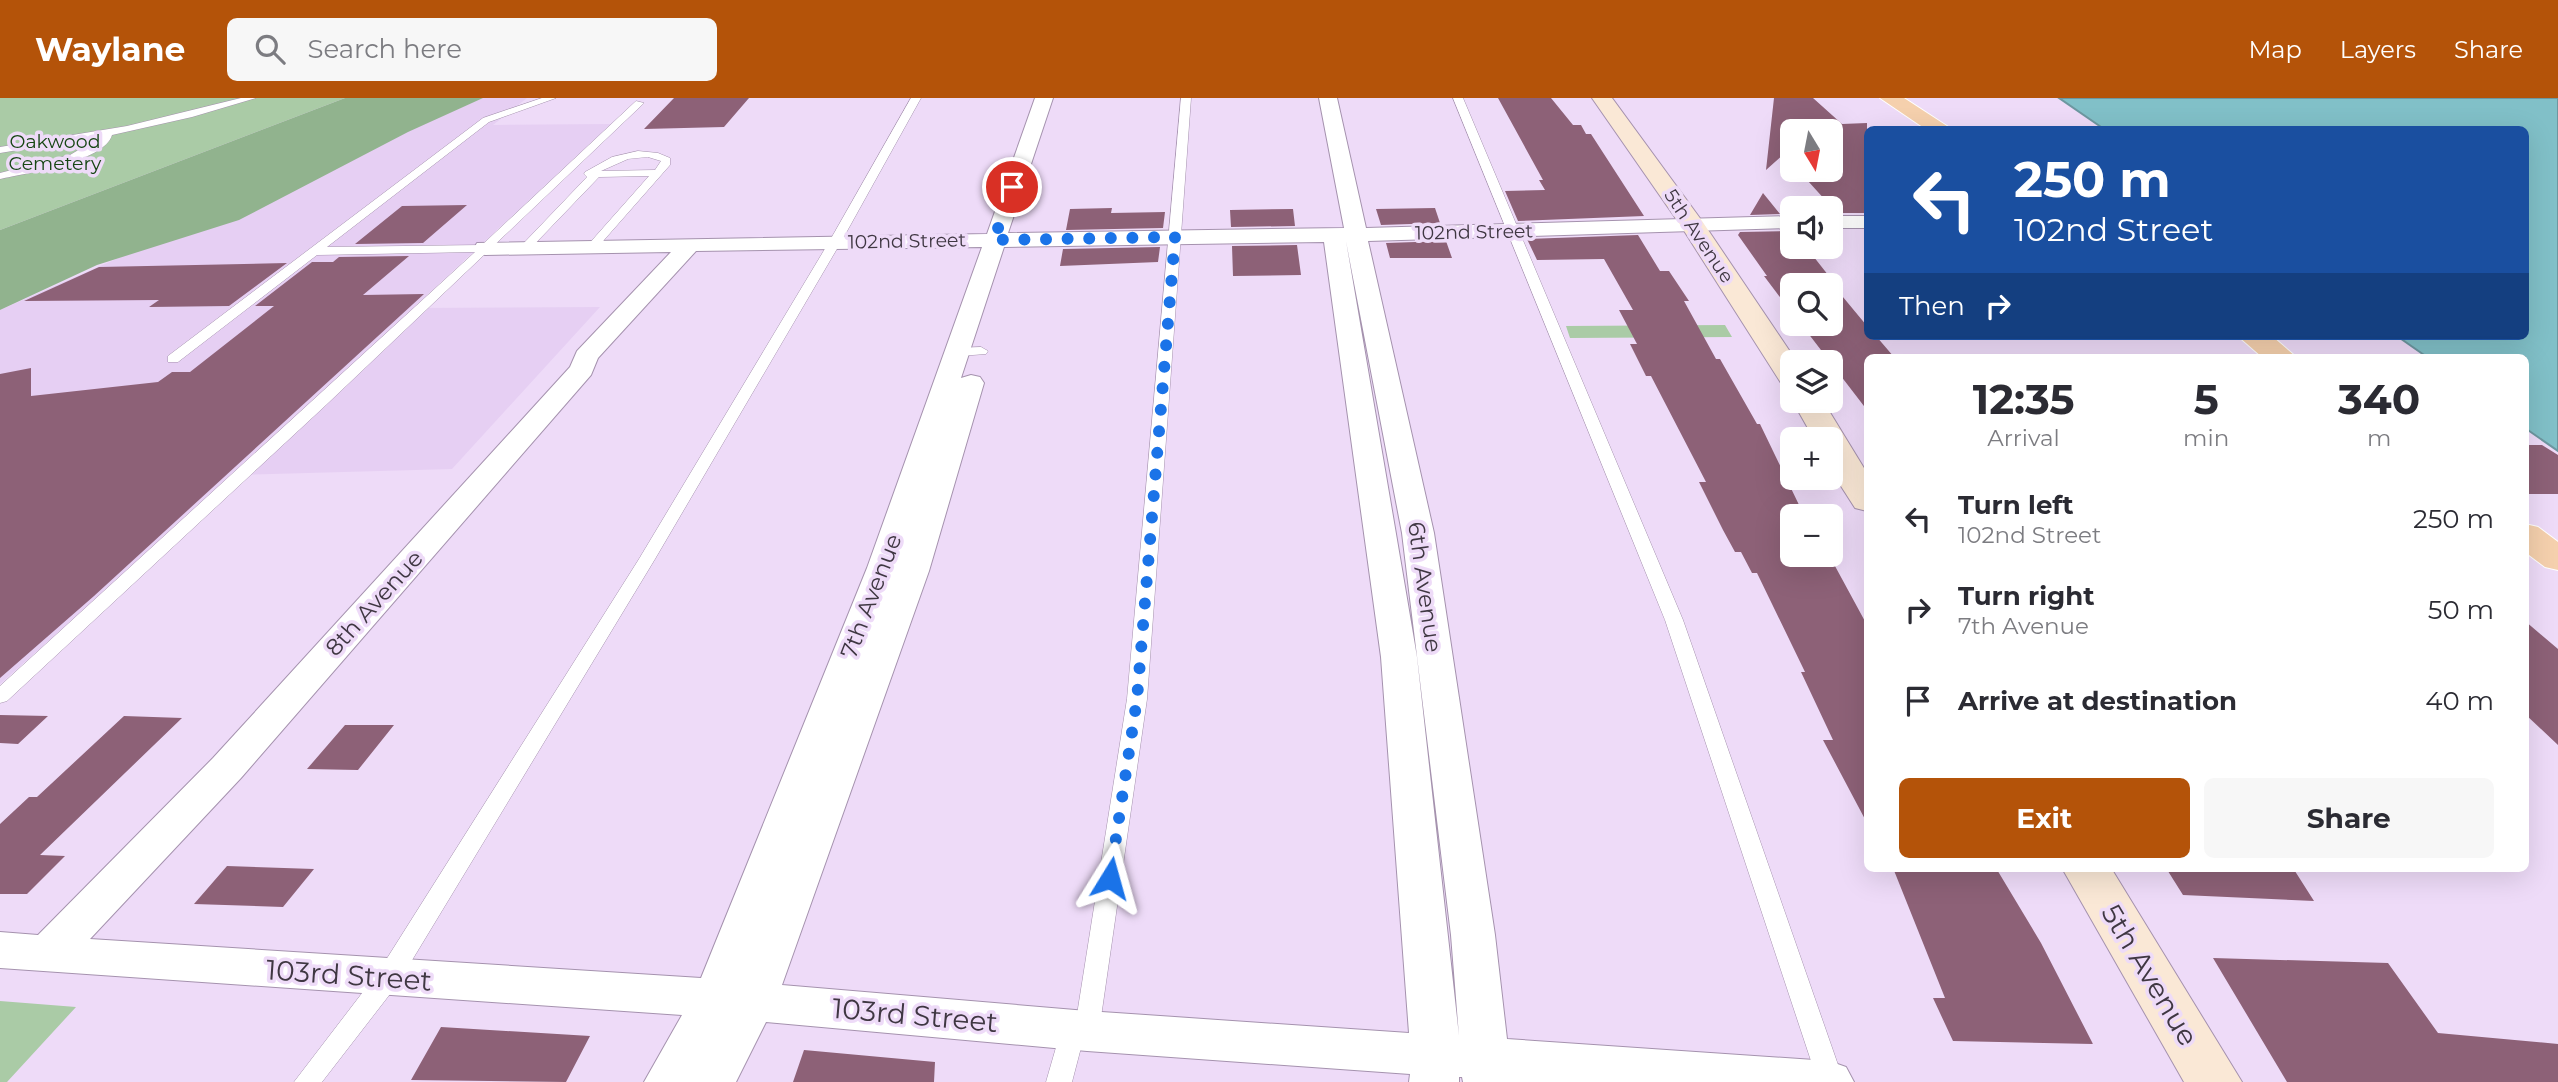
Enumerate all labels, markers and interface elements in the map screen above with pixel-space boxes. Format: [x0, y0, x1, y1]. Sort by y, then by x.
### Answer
search box [227, 18, 717, 81]
text: Waylane [35, 29, 185, 69]
icon: search [251, 30, 289, 68]
text: Search here [307, 33, 462, 65]
text: Map [2248, 35, 2302, 64]
text: Layers [2340, 35, 2416, 64]
text: Share [2454, 35, 2523, 64]
north arrow [1780, 119, 1843, 182]
map controls [1780, 119, 1843, 567]
park label: Oakwood Cemetery [9, 130, 102, 175]
text: 250 m [2014, 150, 2171, 209]
icon: left [1899, 154, 1990, 245]
pin [982, 157, 1042, 217]
icon: arrive [993, 168, 1031, 206]
street label: 5th Avenue [1659, 185, 1739, 287]
button: sound [1780, 196, 1843, 259]
text: 102nd Street [2014, 210, 2213, 249]
street label: 102nd Street [1415, 219, 1534, 245]
street label: 102nd Street [848, 228, 967, 254]
button: search [1780, 273, 1843, 336]
icon: right [1979, 287, 2017, 325]
text: Then [1899, 290, 1965, 322]
button: layers [1780, 350, 1843, 413]
text: 12:35 [1973, 373, 2074, 425]
text: 5 [2194, 373, 2219, 425]
text: 340 [2338, 373, 2420, 425]
text: Arrival [1987, 424, 2060, 452]
text: min [2183, 424, 2229, 452]
text: m [2367, 424, 2391, 452]
button: + [1780, 427, 1843, 490]
text: Turn left [1958, 489, 2074, 521]
icon: left [1899, 500, 1937, 538]
text: 250 m [2413, 503, 2494, 535]
button: − [1780, 504, 1843, 567]
street label: 6th Avenue [1402, 520, 1448, 654]
text: 102nd Street [1958, 521, 2101, 549]
street label: 7th Avenue [834, 530, 908, 662]
street label: 8th Avenue [319, 544, 429, 662]
text: Turn right [1958, 580, 2094, 612]
icon: right [1899, 591, 1937, 629]
text: 50 m [2428, 594, 2494, 626]
text: 7th Avenue [1958, 612, 2089, 640]
icon: arrive [1899, 682, 1937, 720]
text: Arrive at destination [1958, 685, 2237, 717]
text: 40 m [2425, 685, 2494, 717]
button: Exit [1899, 778, 2190, 858]
button: Share [2204, 778, 2494, 858]
position arrow [1073, 841, 1147, 915]
street label: 5th Avenue [2094, 898, 2206, 1052]
street label: 103rd Street [265, 952, 433, 998]
street label: 103rd Street [831, 991, 999, 1039]

